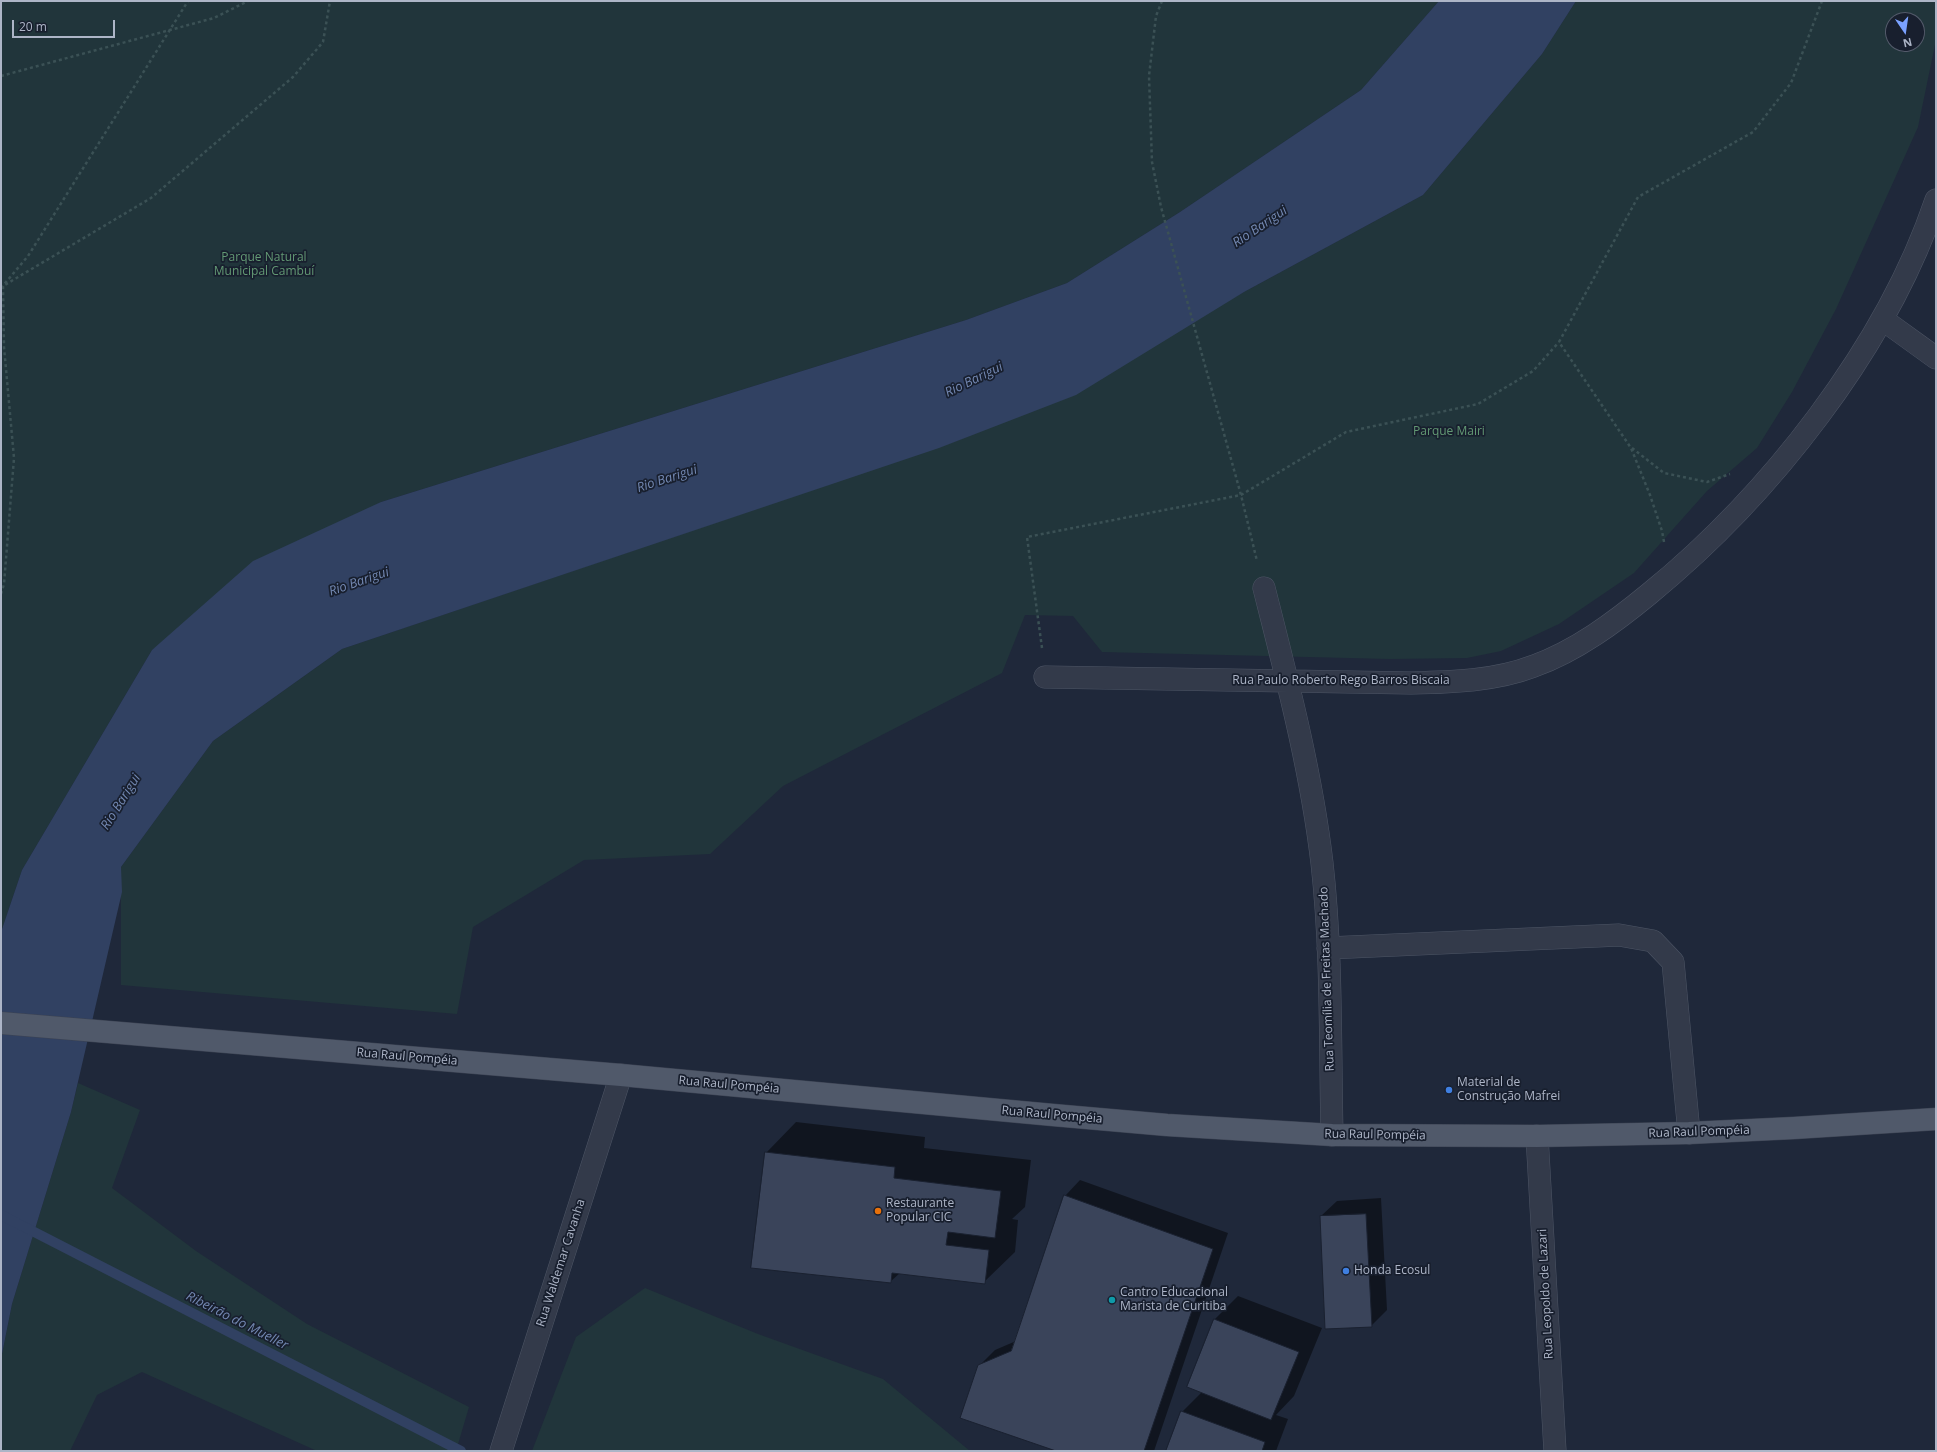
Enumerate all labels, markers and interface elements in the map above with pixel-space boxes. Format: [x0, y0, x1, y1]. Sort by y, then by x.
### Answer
scale bar [14, 12, 117, 38]
north arrow [1885, 12, 1925, 52]
text: 20 m [19, 18, 47, 35]
text: N [1902, 35, 1914, 52]
water label: Rio Barigui [1230, 203, 1290, 251]
park label: Parque Natural Municipal Cambuí [214, 251, 314, 279]
water label: Rio Barigui [942, 359, 1006, 401]
park label: Parque Mairi [1413, 425, 1485, 439]
water label: Rio Barigui [635, 462, 699, 496]
water label: Rio Barigui [327, 564, 391, 600]
street label: Rua Paulo Roberto Rego Barros Biscaia [1232, 674, 1450, 688]
water label: Rio Barigui [98, 771, 144, 833]
street label: Rua Teomília de Freitas Machado [1317, 886, 1337, 1072]
street label: Rua Raul Pompéia [356, 1045, 458, 1069]
street label: Rua Raul Pompéia [678, 1073, 780, 1097]
place label: Material de Construção Mafrei [1457, 1076, 1560, 1104]
marker: Material de Construção Mafrei [1444, 1085, 1454, 1095]
street label: Rua Raul Pompéia [1001, 1103, 1103, 1127]
street label: Rua Raul Pompéia [1648, 1123, 1750, 1141]
street label: Rua Raul Pompéia [1324, 1127, 1426, 1143]
street label: Rua Waldemar Cavanha [534, 1197, 588, 1329]
place label: Restaurante Popular CIC [886, 1197, 954, 1225]
marker: Restaurante Popular CIC [873, 1206, 883, 1216]
street label: Rua Leopoldo de Lazari [1535, 1229, 1557, 1359]
place label: Honda Ecosul [1354, 1264, 1430, 1278]
marker: Honda Ecosul [1341, 1266, 1351, 1276]
place label: Cantro Educacional Marista de Curitiba [1120, 1286, 1228, 1314]
water label: Ribeirão do Mueller [183, 1289, 291, 1353]
marker: Cantro Educacional Marista de Curitiba [1107, 1295, 1117, 1305]

